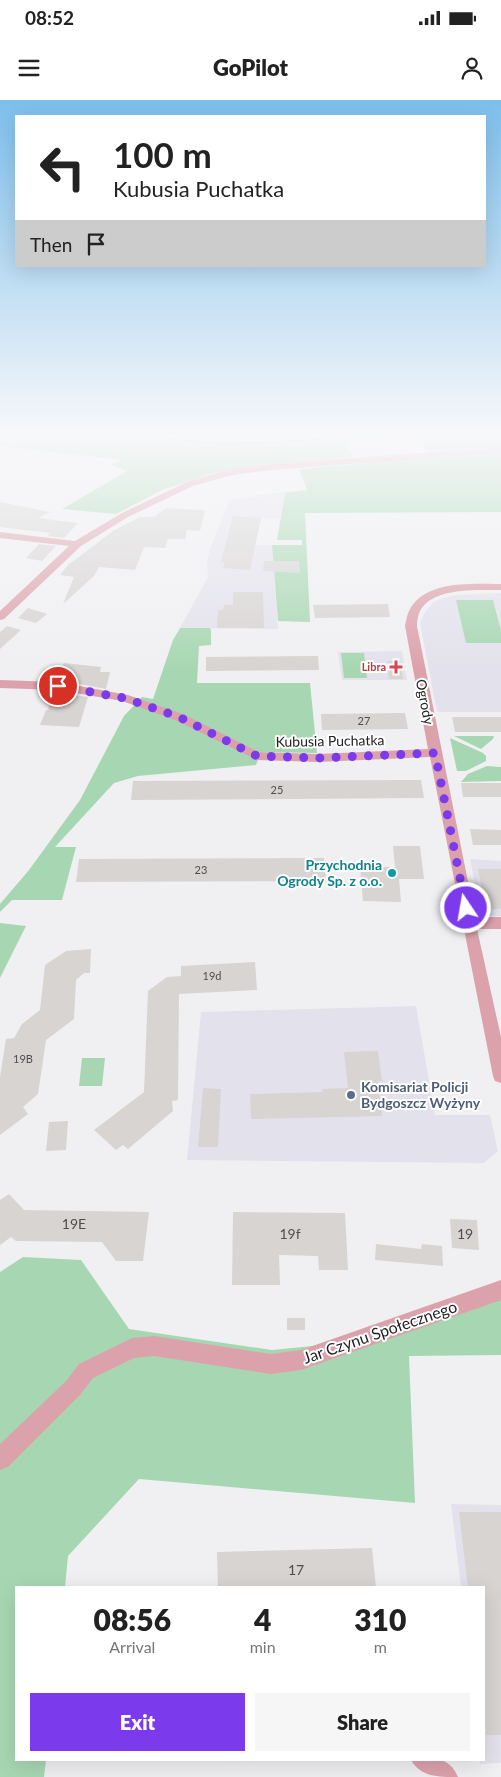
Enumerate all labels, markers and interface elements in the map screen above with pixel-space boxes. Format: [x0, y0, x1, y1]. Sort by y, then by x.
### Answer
text: 08:52 [25, 6, 74, 29]
icon: menu [15, 54, 43, 82]
text: GoPilot [213, 54, 288, 81]
icon: person [458, 54, 486, 82]
text: 100 m [113, 133, 212, 175]
icon: left [30, 135, 95, 200]
text: Kubusia Puchatka [113, 175, 284, 202]
icon: arrive [82, 230, 110, 258]
text: Then [30, 233, 72, 256]
place label: Libra [362, 660, 386, 673]
marker: Libra [390, 661, 402, 673]
pin [37, 665, 79, 707]
icon: arrive [44, 672, 72, 700]
street label: Ogrody [413, 678, 438, 727]
house number: 27 [358, 714, 370, 727]
street label: Kubusia Puchatka [275, 731, 385, 750]
house number: 25 [271, 783, 283, 796]
place label: Przychodnia Ogrody Sp. z o.o. [277, 856, 382, 889]
house number: 23 [195, 863, 207, 876]
marker: Przychodnia Ogrody Sp. z o.o. [386, 867, 398, 879]
position arrow [439, 881, 491, 933]
house number: 19d [203, 969, 221, 982]
house number: 19B [13, 1052, 33, 1065]
place label: Komisariat Policji Bydgoszcz Wyżyny [361, 1078, 481, 1111]
marker: Komisariat Policji Bydgoszcz Wyżyny [345, 1089, 357, 1101]
house number: 19E [62, 1215, 86, 1232]
house number: 19f [279, 1225, 301, 1242]
house number: 19 [457, 1225, 473, 1242]
street label: Jar Czynu Społecznego [300, 1296, 459, 1367]
house number: 17 [288, 1561, 304, 1578]
text: 08:56 [94, 1601, 171, 1637]
text: 4 [254, 1601, 271, 1637]
text: 310 [354, 1601, 406, 1637]
text: Arrival [109, 1637, 155, 1656]
text: min [250, 1637, 276, 1656]
text: m [374, 1637, 387, 1656]
button: Exit [30, 1693, 245, 1751]
button: Share [255, 1693, 470, 1751]

